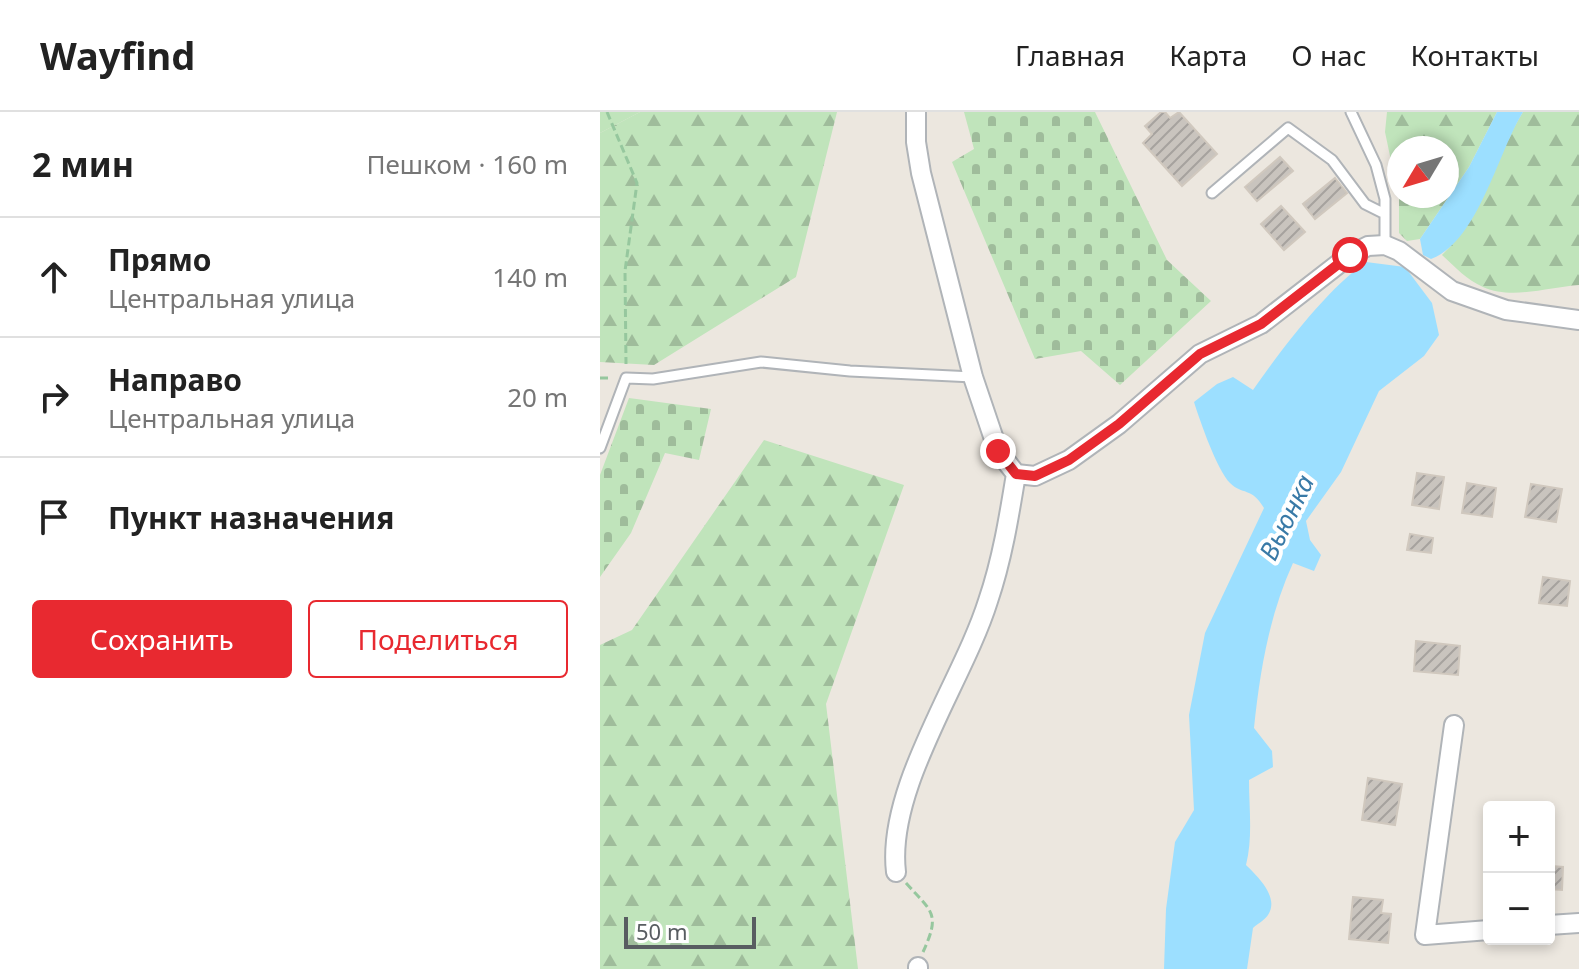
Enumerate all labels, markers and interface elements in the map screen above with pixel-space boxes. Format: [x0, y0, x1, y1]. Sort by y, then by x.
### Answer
text: Wayfind [40, 29, 195, 81]
text: Главная [1015, 36, 1125, 74]
text: Карта [1169, 36, 1247, 74]
text: О нас [1291, 36, 1367, 74]
text: Контакты [1411, 36, 1539, 74]
north arrow [1387, 136, 1459, 208]
text: 2 мин [32, 141, 134, 187]
text: Пешком · 160 m [366, 146, 568, 182]
route start [1332, 237, 1368, 273]
text: Прямо [108, 239, 212, 280]
icon: ahead [32, 255, 76, 299]
text: 140 m [492, 259, 568, 295]
text: Центральная улица [108, 280, 355, 316]
text: Направо [108, 359, 242, 400]
icon: right [32, 375, 76, 419]
text: 20 m [507, 379, 568, 415]
text: Центральная улица [108, 400, 355, 436]
route end [980, 433, 1016, 469]
water label: Вьюнка [1250, 468, 1322, 566]
icon: arrive [32, 495, 76, 539]
text: Пункт назначения [108, 497, 394, 538]
button: Сохранить [32, 600, 292, 678]
button: Поделиться [308, 600, 568, 678]
map controls [1483, 801, 1555, 945]
button: + [1483, 801, 1555, 873]
button: − [1483, 873, 1555, 945]
scale bar [624, 913, 756, 949]
text: 50 m [636, 916, 687, 946]

